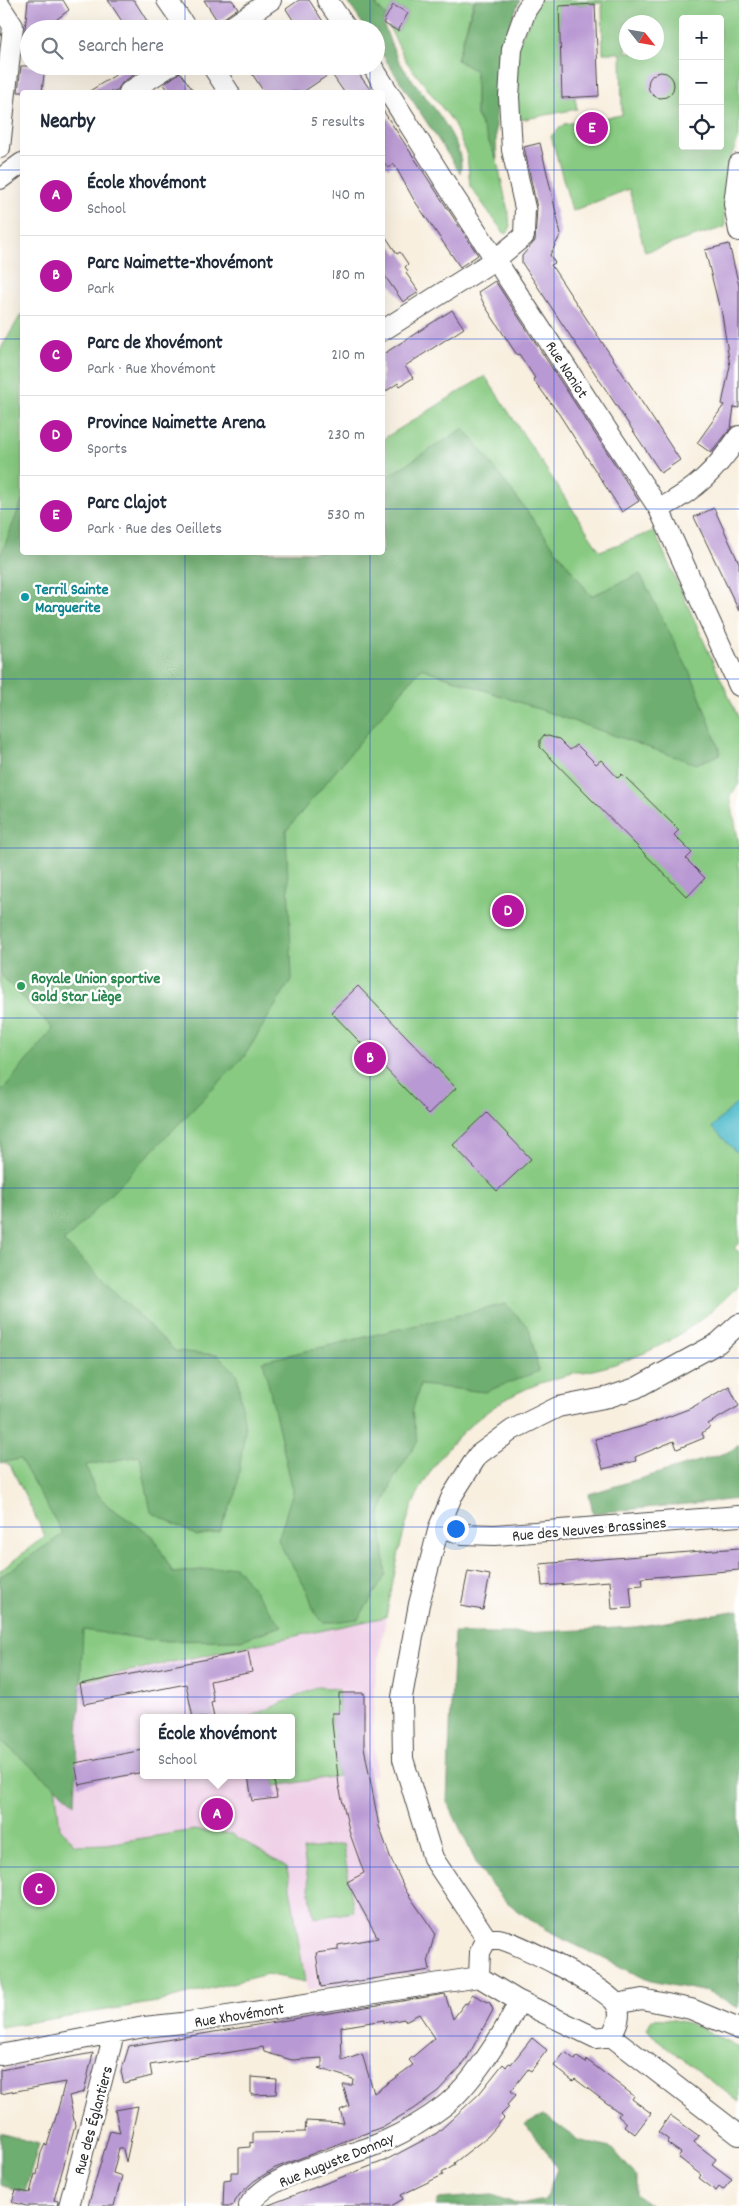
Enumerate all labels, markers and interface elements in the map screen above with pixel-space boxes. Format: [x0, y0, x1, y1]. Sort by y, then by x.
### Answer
north arrow [619, 15, 664, 60]
map controls [679, 15, 724, 150]
button: + [679, 15, 724, 60]
search box [20, 20, 385, 75]
icon: search [38, 34, 66, 62]
text: Search here [78, 34, 164, 61]
button: − [679, 60, 724, 105]
button: locate [679, 105, 724, 150]
text: Nearby [40, 108, 95, 138]
pin: E [576, 109, 608, 147]
text: 5 results [311, 111, 365, 134]
text: École Xhovémont [87, 171, 206, 198]
text: A [52, 184, 60, 207]
text: 140 m [331, 184, 365, 207]
text: School [87, 198, 126, 221]
text: Parc Naimette-Xhovémont [87, 251, 273, 278]
text: B [52, 264, 60, 287]
text: 180 m [332, 264, 365, 287]
text: Park [87, 278, 114, 301]
text: Parc de Xhovémont [87, 331, 222, 358]
street label: Rue Naniot [539, 337, 593, 404]
text: C [52, 344, 60, 367]
text: 210 m [331, 344, 365, 367]
text: Park · Rue Xhovémont [87, 358, 216, 381]
text: Province Naimette Arena [87, 411, 265, 438]
text: D [52, 424, 60, 447]
text: 230 m [328, 424, 365, 447]
text: Sports [87, 438, 127, 461]
text: Parc Clajot [87, 491, 167, 518]
text: E [52, 504, 60, 527]
text: 530 m [327, 504, 365, 527]
text: Park · Rue des Oeillets [87, 518, 222, 541]
place label: Terril Sainte Marguerite [35, 579, 109, 620]
marker: Terril Sainte Marguerite [19, 591, 31, 603]
pin: D [492, 892, 524, 930]
place label: Royale Union sportive Gold Star Liège [31, 968, 160, 1009]
marker: Royale Union sportive Gold Star Liège [15, 980, 27, 992]
pin: B [354, 1039, 386, 1077]
street label: Rue des Neuves Brassines [511, 1512, 668, 1549]
your location [443, 1516, 469, 1542]
popup [140, 1714, 295, 1779]
text: École Xhovémont [158, 1722, 277, 1749]
text: School [158, 1749, 197, 1772]
pin: A [201, 1795, 233, 1833]
pin: C [23, 1870, 55, 1908]
street label: Rue Xhovémont [193, 1998, 286, 2035]
street label: Rue des Églantiers [69, 2063, 120, 2178]
street label: Rue Auguste Donnay [276, 2128, 398, 2195]

